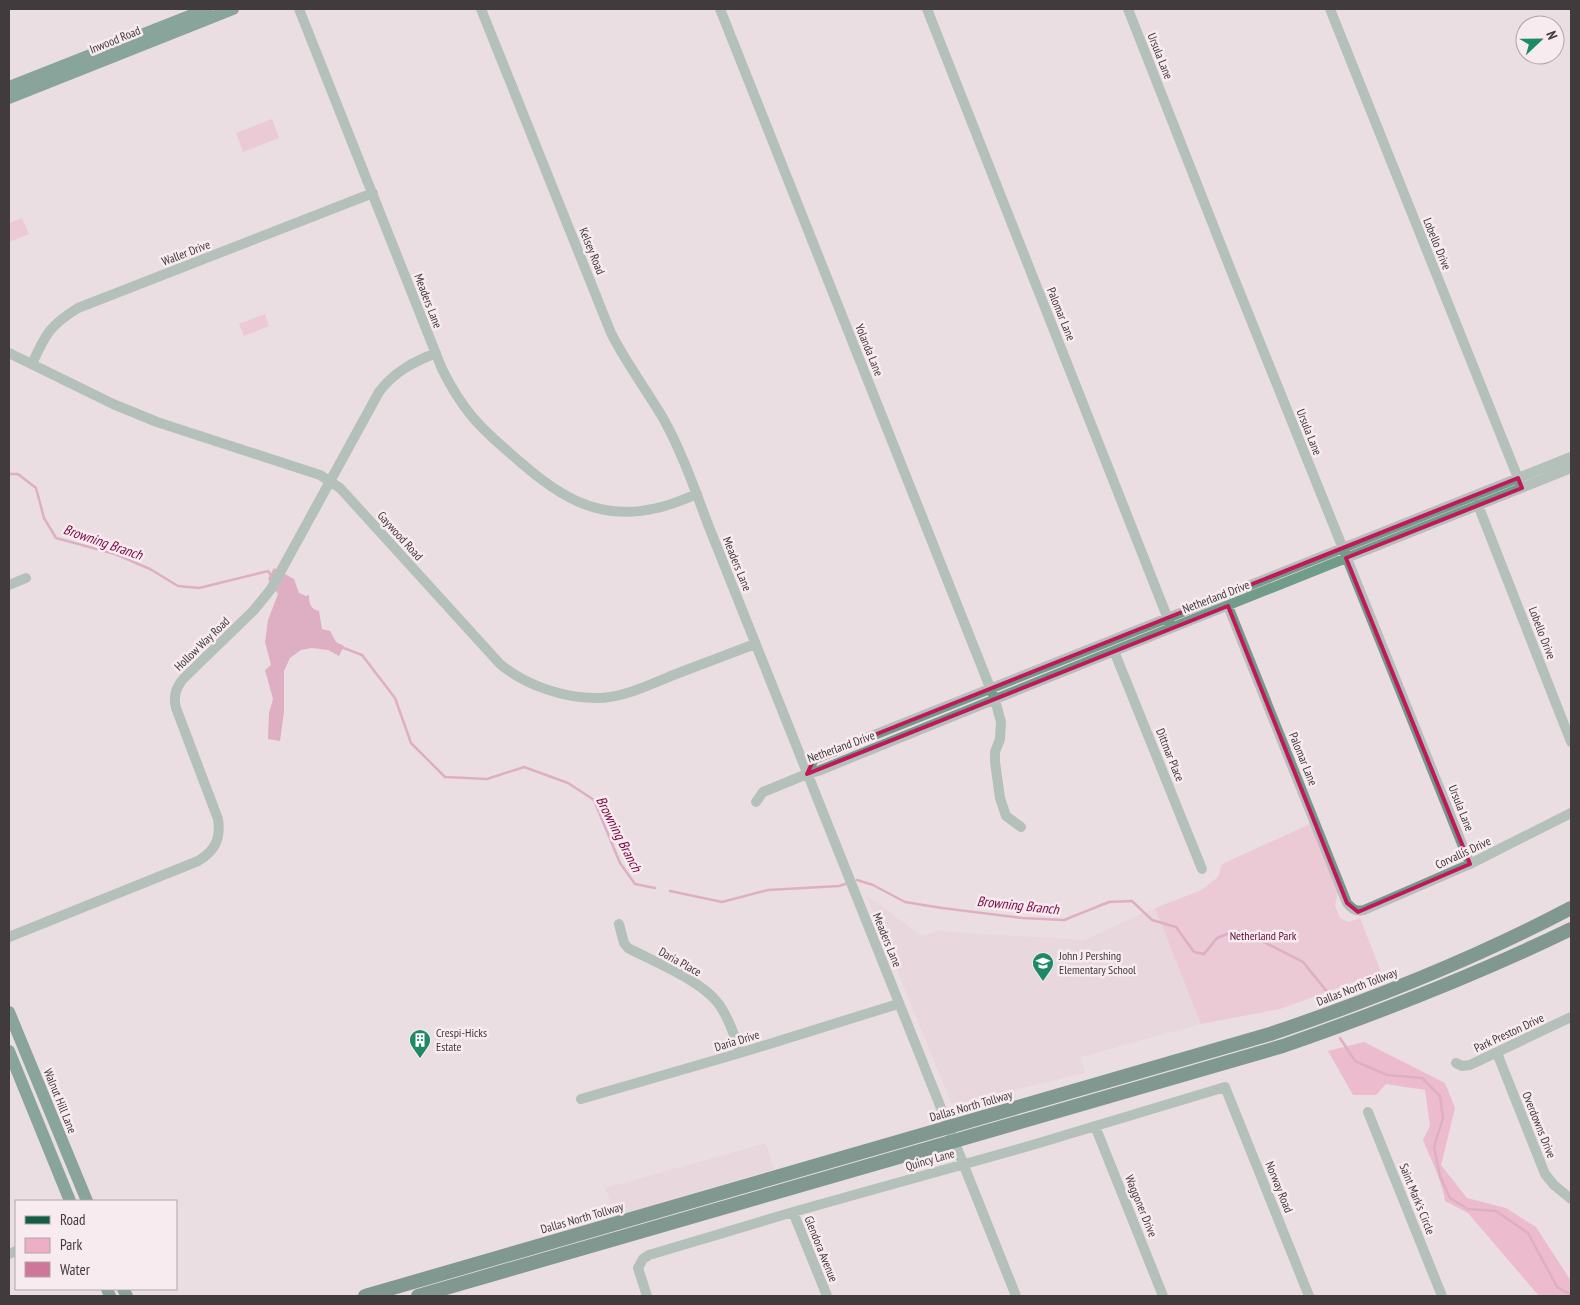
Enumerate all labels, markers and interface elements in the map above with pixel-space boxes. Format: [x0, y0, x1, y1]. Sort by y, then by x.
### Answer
north arrow [1515, 15, 1565, 65]
street label: Inwood Road [87, 23, 142, 57]
text: N [1542, 28, 1562, 42]
street label: Ursula Lane [1144, 30, 1177, 81]
street label: Lobello Drive [1420, 216, 1455, 272]
street label: Kelsey Road [576, 225, 609, 276]
street label: Waller Drive [159, 236, 212, 269]
street label: Meaders Lane [411, 271, 446, 330]
street label: Palomar Lane [1044, 285, 1079, 343]
street label: Yolanda Lane [852, 321, 887, 378]
street label: Ursula Lane [1293, 406, 1326, 457]
street label: Gaywood Road [374, 508, 426, 563]
water label: Browning Branch [61, 520, 146, 564]
street label: Meaders Lane [720, 534, 755, 593]
street label: Netherland Drive [1180, 577, 1252, 616]
street label: Lobello Drive [1526, 604, 1559, 661]
street label: Hollow Way Road [171, 614, 232, 674]
street label: Dittmar Place [1153, 726, 1188, 784]
street label: Netherland Drive [805, 727, 877, 766]
street label: Palomar Lane [1286, 730, 1321, 788]
street label: Ursula Lane [1445, 782, 1478, 833]
water label: Browning Branch [592, 793, 646, 875]
street label: Corvallis Drive [1433, 833, 1493, 872]
water label: Browning Branch [976, 892, 1061, 918]
street label: Meaders Lane [870, 910, 905, 969]
park label: Netherland Park [1230, 928, 1297, 943]
street label: Daria Place [656, 944, 704, 979]
place label: John J Pershing Elementary School [1058, 948, 1136, 977]
school or university icon: John J Pershing Elementary School [1031, 951, 1055, 982]
street label: Dallas North Tollway [1314, 964, 1400, 1009]
street label: Park Preston Drive [1471, 1010, 1546, 1055]
place label: Crespi-Hicks Estate [436, 1025, 487, 1054]
street label: Daria Drive [713, 1027, 761, 1054]
building icon: Crespi-Hicks Estate [408, 1028, 432, 1059]
street label: Walnut Hill Lane [41, 1066, 80, 1135]
street label: Dallas North Tollway [928, 1086, 1014, 1125]
street label: Overdowns Drive [1519, 1089, 1560, 1160]
street label: Quincy Lane [904, 1145, 956, 1174]
street label: Norway Road [1262, 1159, 1297, 1215]
street label: Saint Mark's Circle [1396, 1161, 1439, 1237]
street label: Waggoner Drive [1122, 1172, 1161, 1239]
street label: Dallas North Tollway [539, 1198, 625, 1237]
legend [15, 1200, 178, 1290]
text: Road [60, 1210, 86, 1229]
street label: Glendora Avenue [801, 1214, 842, 1284]
text: Park [60, 1235, 82, 1254]
text: Water [60, 1260, 91, 1279]

